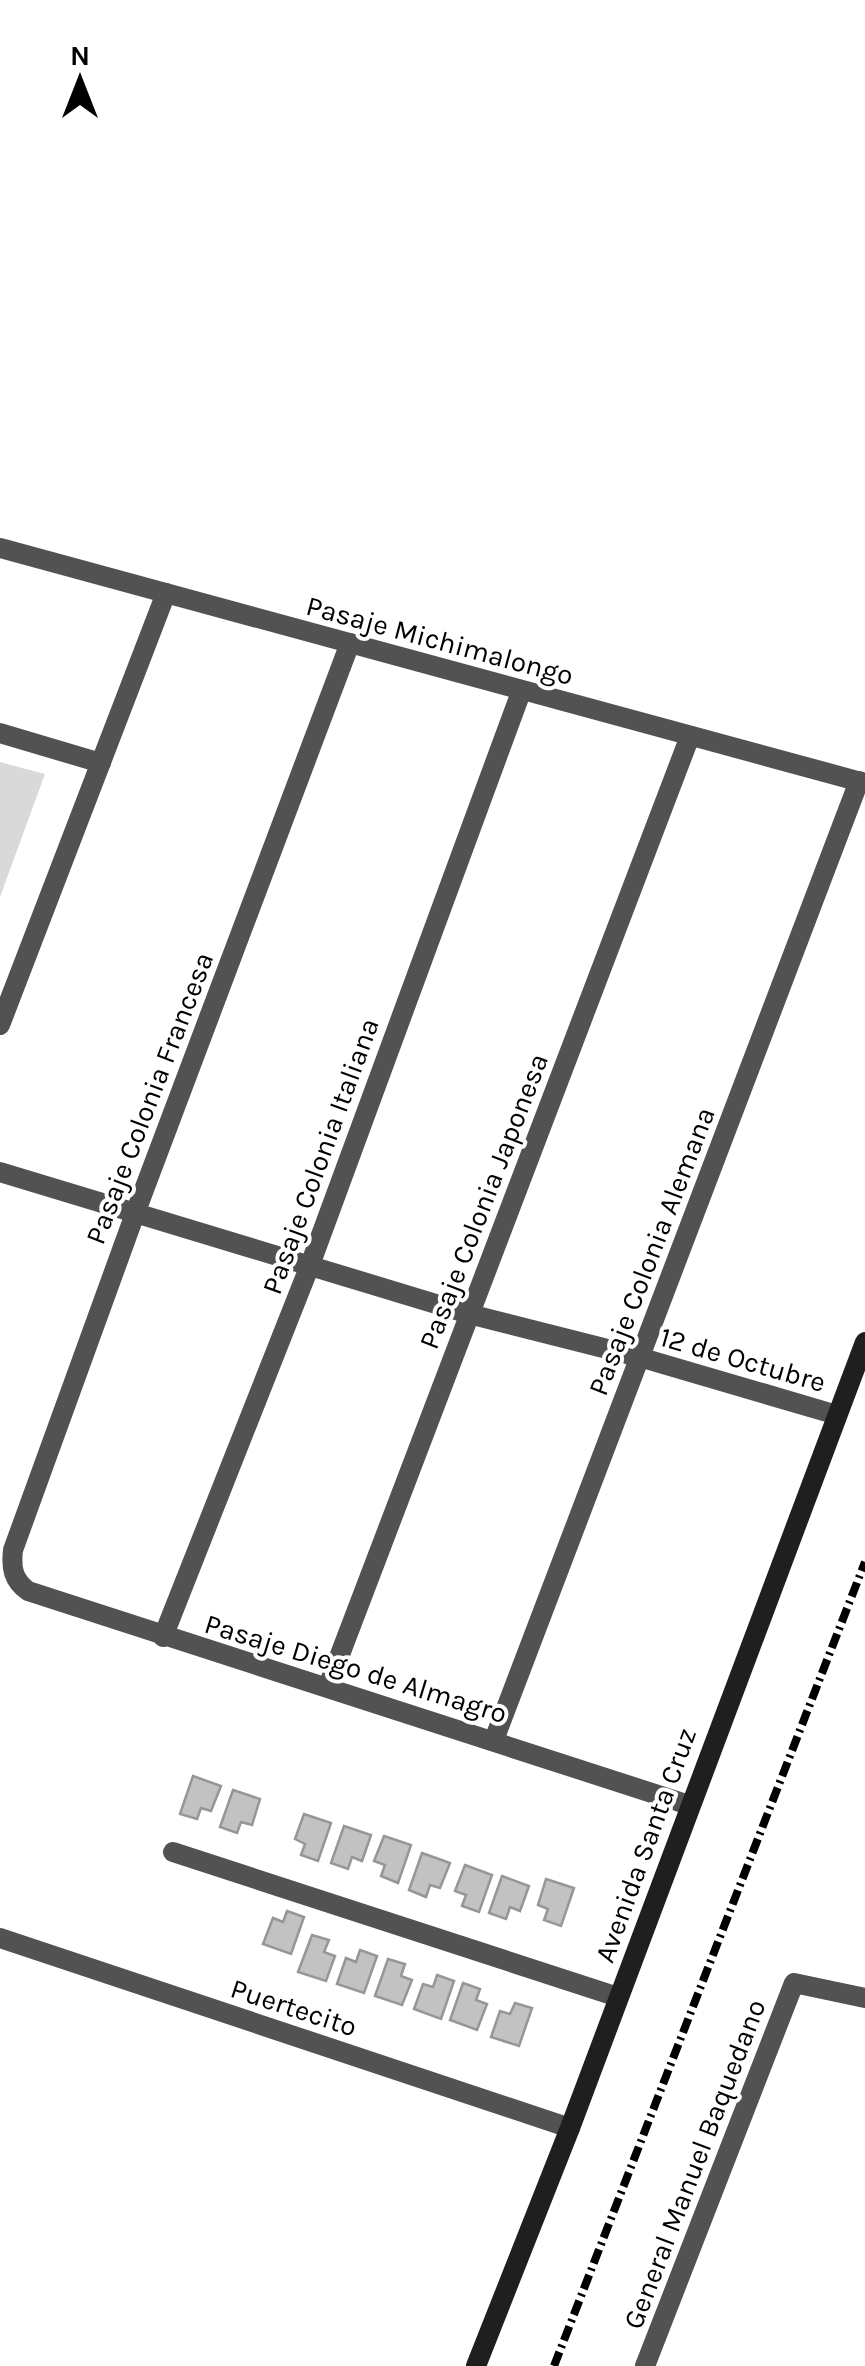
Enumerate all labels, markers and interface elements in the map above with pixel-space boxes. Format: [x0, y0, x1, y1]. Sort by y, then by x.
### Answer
north arrow [30, 30, 130, 130]
text: N [70, 39, 90, 72]
street label: Pasaje Michimalongo [303, 589, 577, 692]
street label: Pasaje Colonia Francesa [79, 948, 220, 1249]
street label: Pasaje Colonia Italiana [255, 1014, 386, 1299]
street label: Pasaje Colonia Japonesa [412, 1049, 555, 1353]
street label: Pasaje Colonia Alemana [581, 1102, 722, 1400]
street label: 12 de Octubre [656, 1320, 830, 1399]
street label: Pasaje Diego de Almagro [201, 1607, 511, 1730]
street label: Avenida Santa Cruz [588, 1723, 703, 1967]
street label: Puertecito [227, 1972, 361, 2043]
street label: General Manuel Baquedano [616, 1995, 773, 2334]

